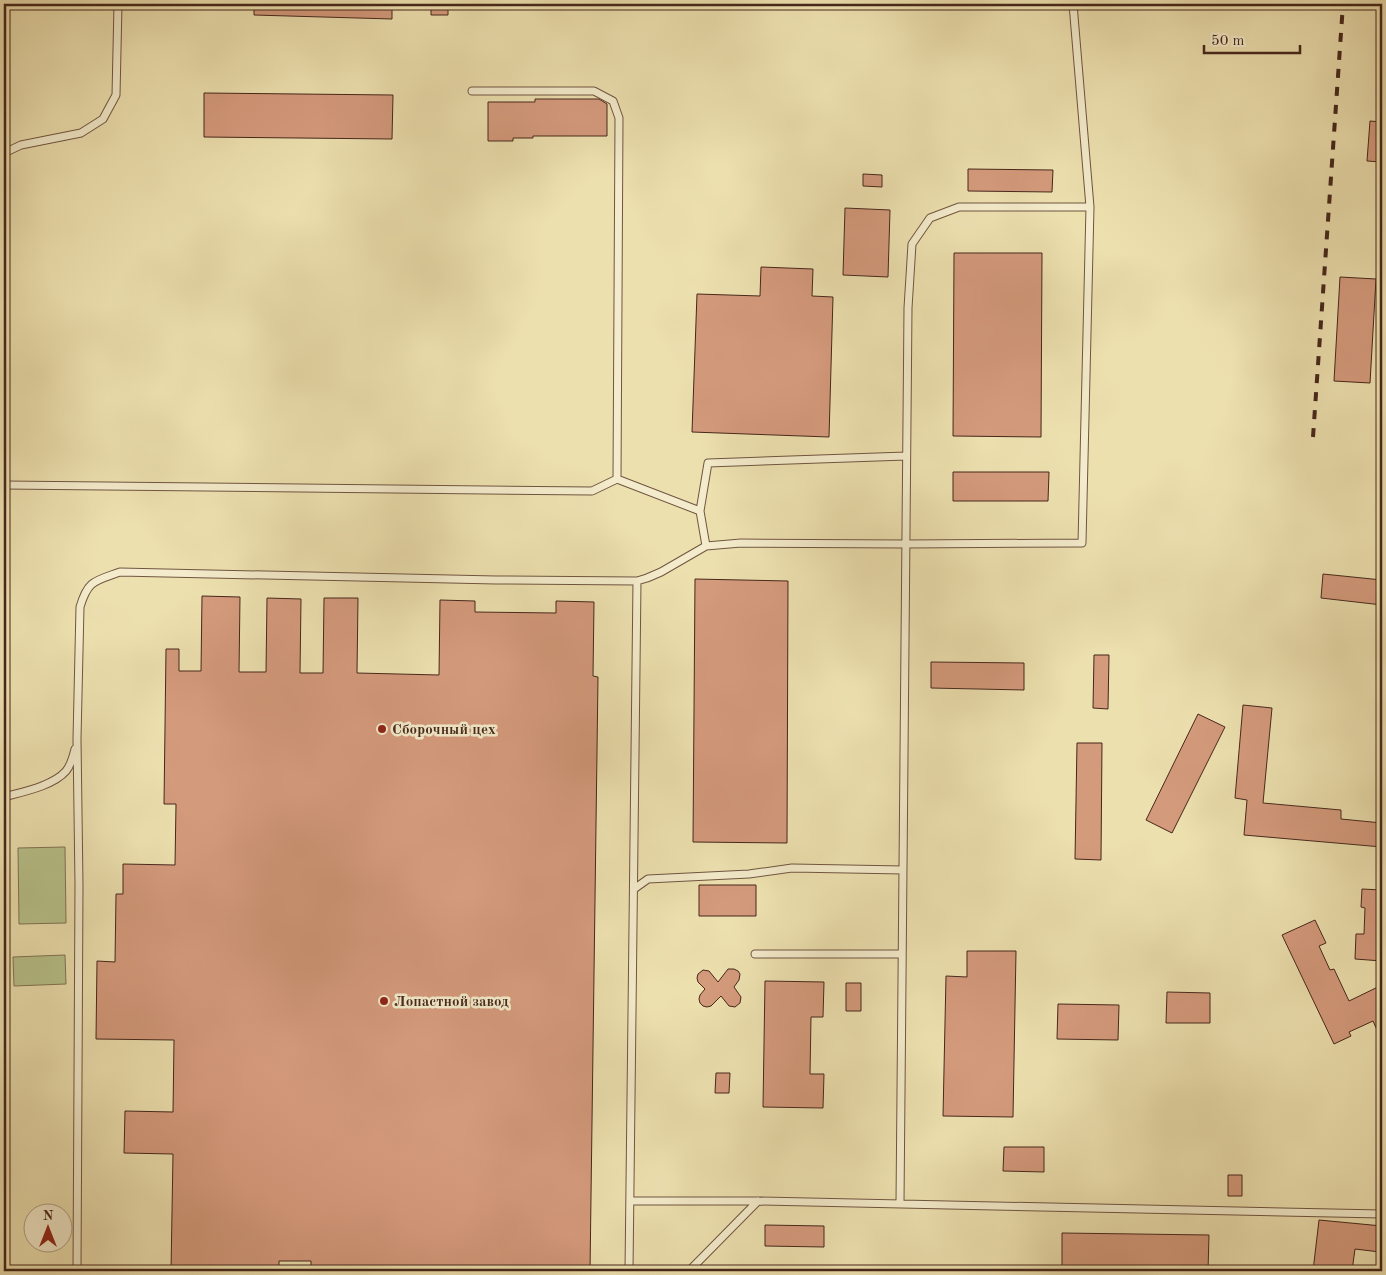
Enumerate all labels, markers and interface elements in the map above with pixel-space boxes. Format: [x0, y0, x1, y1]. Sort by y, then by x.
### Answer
scale bar [1204, 22, 1300, 54]
text: 50 m [1211, 34, 1245, 49]
marker: Сборочный цех [376, 723, 388, 735]
place label: Сборочный цех [392, 723, 496, 738]
marker: Лопастной завод [378, 995, 390, 1007]
place label: Лопастной завод [394, 995, 509, 1010]
north arrow [22, 1202, 72, 1252]
text: N [43, 1209, 54, 1223]

